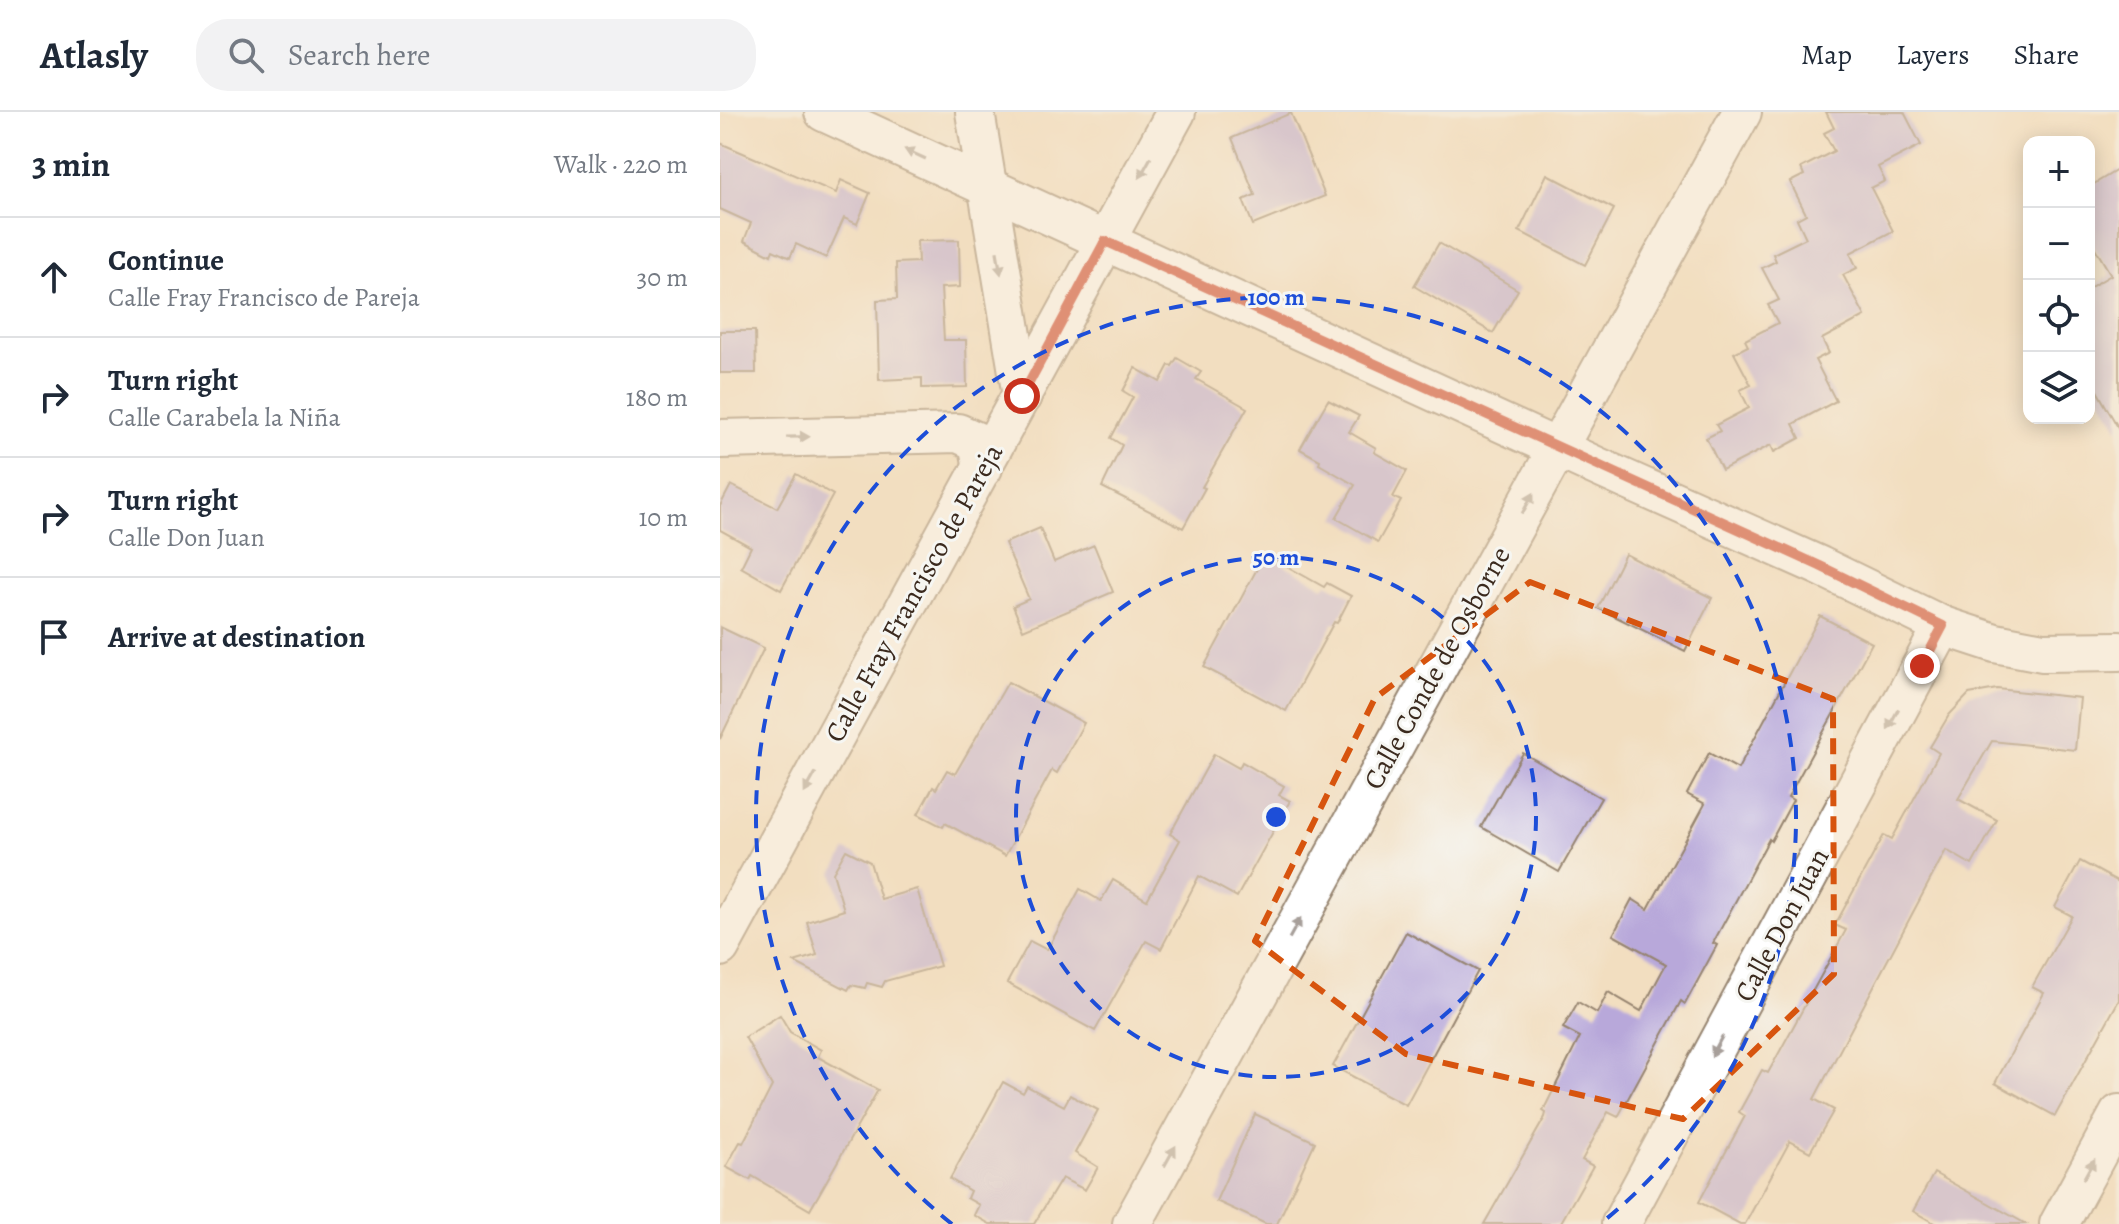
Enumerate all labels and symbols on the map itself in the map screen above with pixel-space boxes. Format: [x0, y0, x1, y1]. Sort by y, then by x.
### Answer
one-way arrow [903, 147, 927, 160]
one-way arrow [1139, 157, 1153, 179]
one-way arrow [994, 251, 1006, 276]
text: 100 m [1247, 281, 1305, 313]
route start [1004, 378, 1040, 414]
one-way arrow [786, 431, 811, 444]
street label: Calle Fray Francisco de Pareja [816, 437, 1012, 749]
one-way arrow [1521, 492, 1534, 515]
street label: Calle Conde de Osborne [1354, 540, 1520, 796]
text: 50 m [1253, 541, 1299, 573]
route end [1904, 648, 1940, 684]
one-way arrow [1887, 708, 1901, 730]
one-way arrow [803, 772, 816, 795]
centre of rings [1262, 803, 1290, 831]
street label: Calle Don Juan [1726, 842, 1838, 1008]
one-way arrow [1288, 916, 1301, 939]
one-way arrow [1710, 1035, 1723, 1058]
one-way arrow [1163, 1144, 1176, 1167]
one-way arrow [2082, 1158, 2096, 1180]

